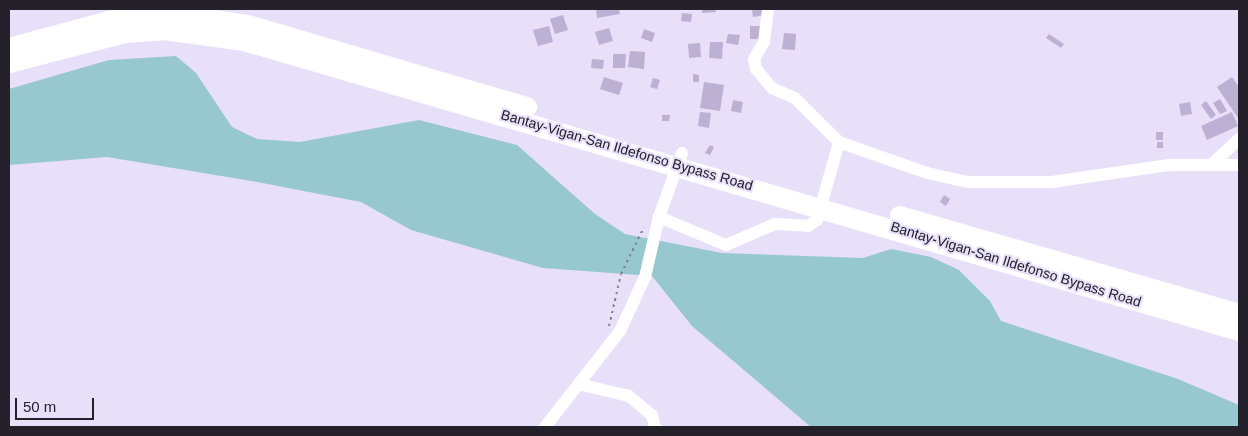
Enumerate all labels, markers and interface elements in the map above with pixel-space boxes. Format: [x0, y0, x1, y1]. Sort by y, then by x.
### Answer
street label: Bantay-Vigan-San Ildefonso Bypass Road [499, 106, 755, 194]
street label: Bantay-Vigan-San Ildefonso Bypass Road [889, 218, 1143, 310]
scale bar [18, 388, 96, 420]
text: 50 m [23, 398, 56, 415]

